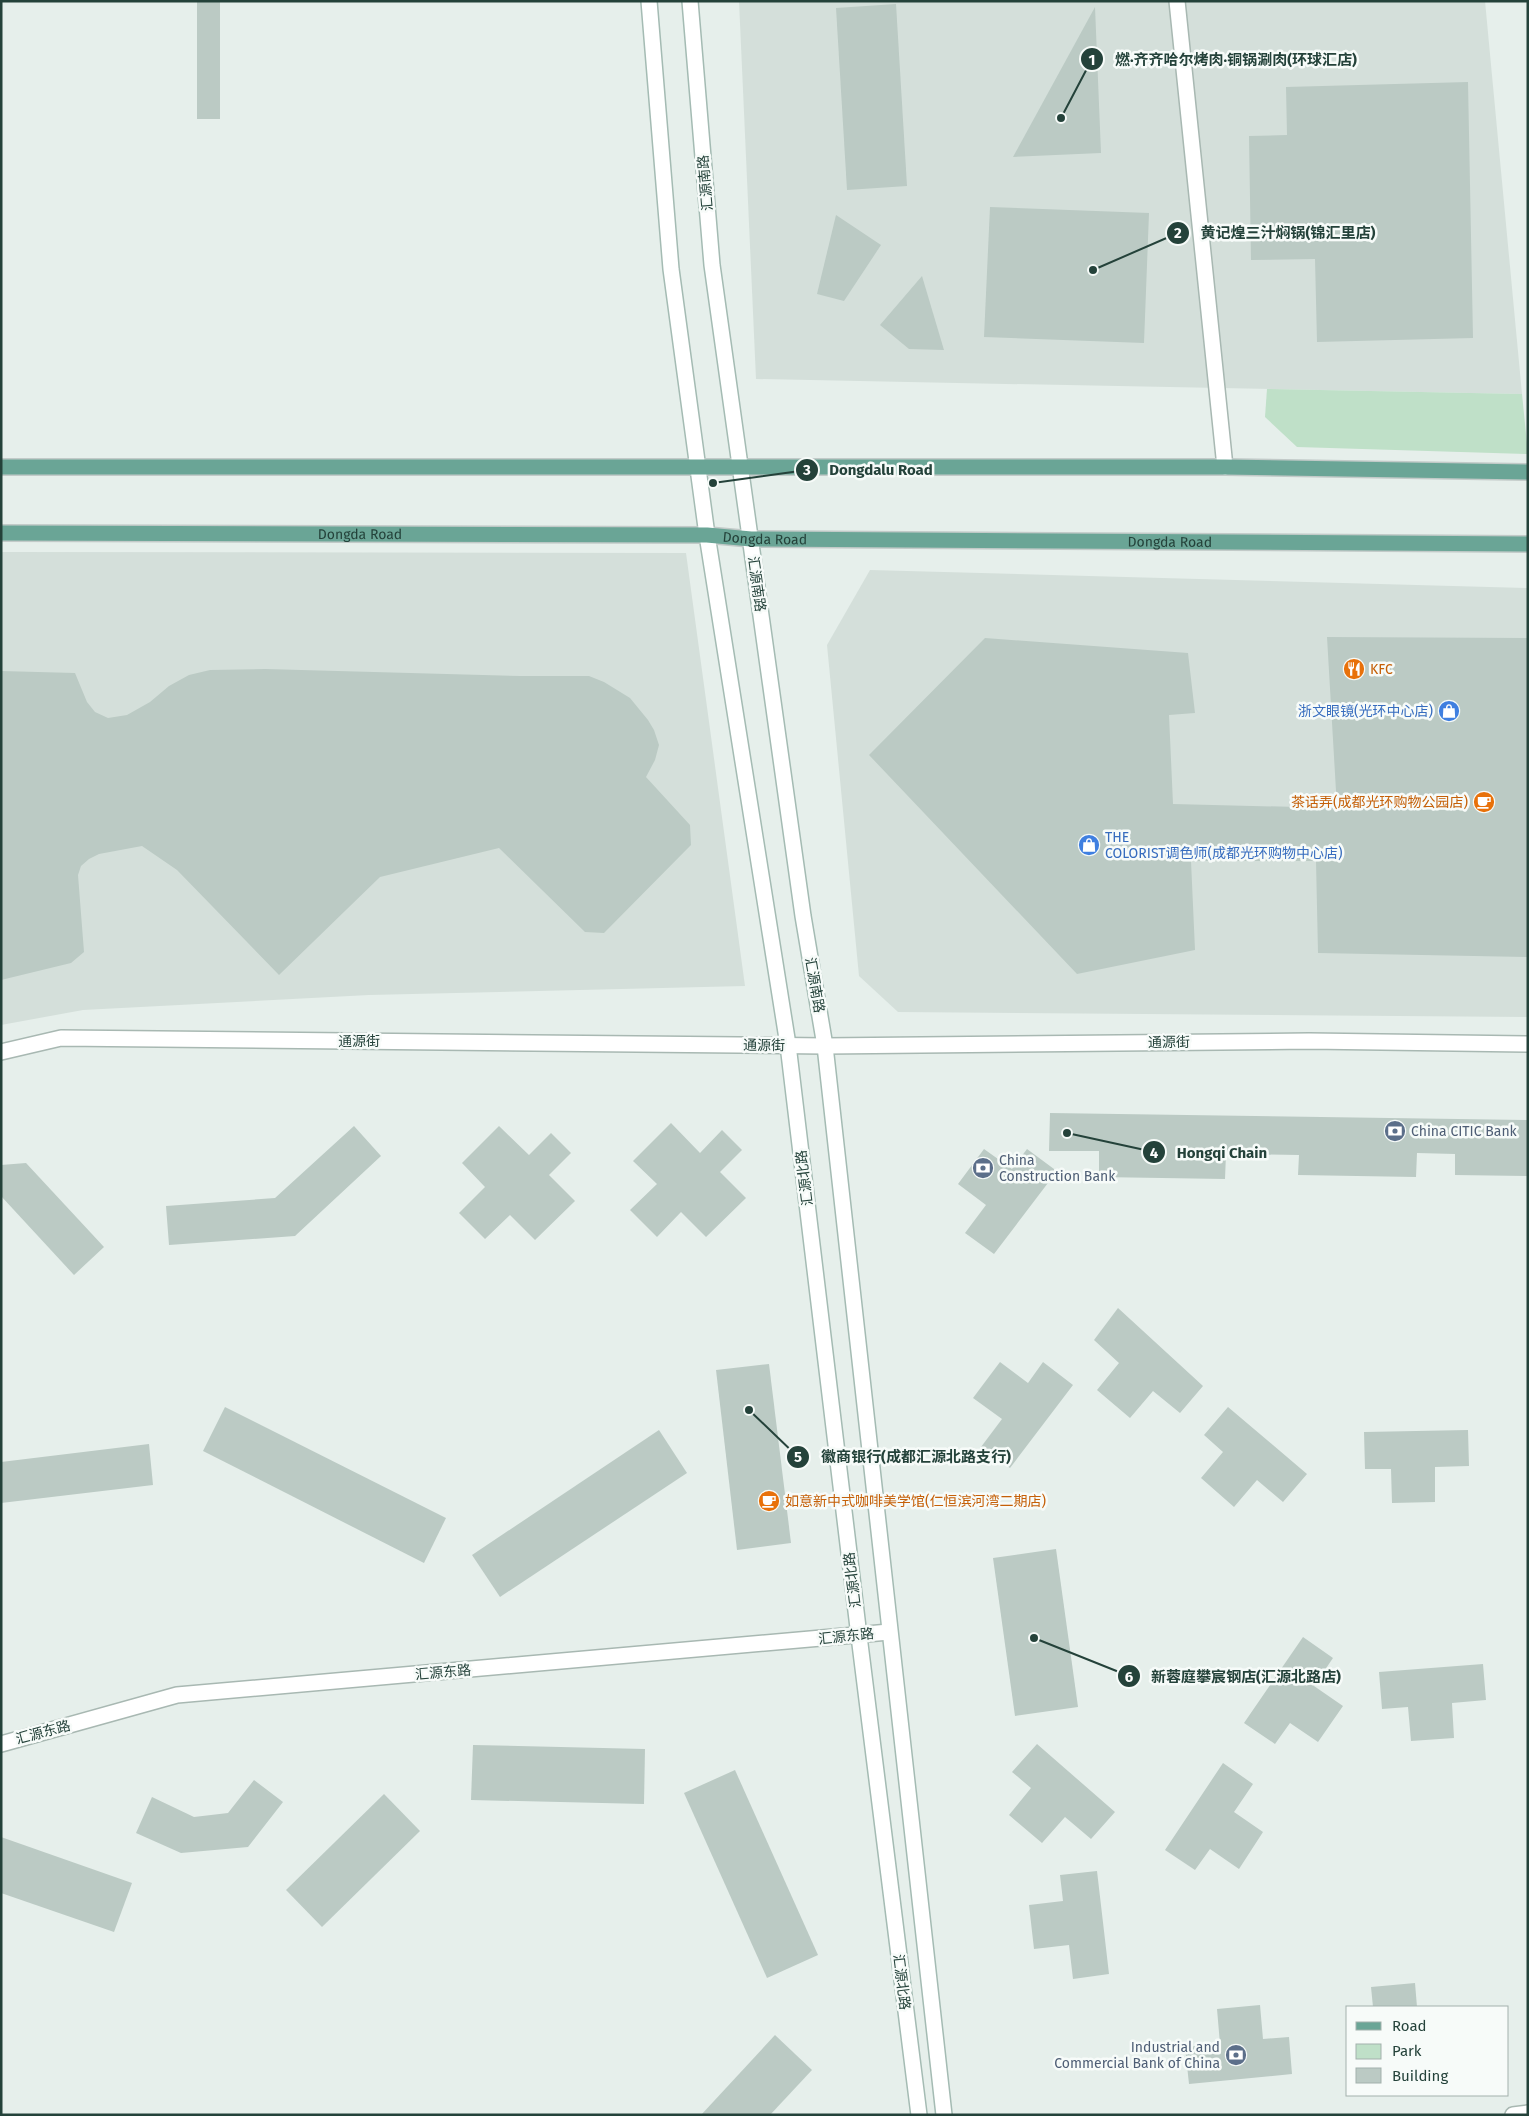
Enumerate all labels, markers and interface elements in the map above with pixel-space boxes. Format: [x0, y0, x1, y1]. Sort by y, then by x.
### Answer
callout: 燃·齐齐哈尔烤肉·铜锅涮肉(环球汇店) [1080, 44, 1367, 74]
text: 1 [1089, 51, 1095, 69]
text: 燃·齐齐哈尔烤肉·铜锅涮肉(环球汇店) [1115, 51, 1357, 69]
street label: 汇源南路 [695, 154, 716, 212]
callout: 黄记煌三汁焖锅(锦汇里店) [1166, 218, 1385, 248]
text: 2 [1174, 224, 1182, 242]
text: 黄记煌三汁焖锅(锦汇里店) [1201, 224, 1375, 242]
callout: Dongdalu Road [794, 455, 943, 485]
text: 3 [802, 461, 811, 479]
text: Dongdalu Road [829, 461, 933, 479]
street label: Dongda Road [318, 526, 402, 543]
street label: Dongda Road [722, 528, 807, 548]
street label: Dongda Road [1127, 533, 1212, 551]
street label: 汇源南路 [744, 555, 769, 613]
restaurant icon: KFC [1342, 657, 1366, 681]
place label: KFC [1370, 661, 1393, 678]
shop icon: 浙文眼镜(光环中心店) [1437, 699, 1461, 723]
place label: 浙文眼镜(光环中心店) [1298, 703, 1433, 720]
cafe icon: 茶话弄(成都光环购物公园店) [1472, 790, 1496, 814]
place label: 茶话弄(成都光环购物公园店) [1291, 794, 1468, 811]
place label: THE COLORIST调色师(成都光环购物中心店) [1105, 829, 1343, 862]
shop icon: THE COLORIST调色师(成都光环购物中心店) [1077, 833, 1101, 857]
street label: 汇源南路 [801, 956, 828, 1014]
street label: 通源街 [338, 1033, 380, 1050]
street label: 通源街 [1148, 1034, 1190, 1051]
street label: 通源街 [743, 1037, 785, 1054]
bank icon: China CITIC Bank [1383, 1119, 1407, 1143]
place label: China CITIC Bank [1411, 1123, 1518, 1140]
callout: Hongqi Chain [1142, 1137, 1277, 1167]
text: 4 [1150, 1144, 1159, 1162]
text: Hongqi Chain [1177, 1144, 1267, 1162]
street label: 汇源北路 [793, 1149, 816, 1207]
place label: China Construction Bank [999, 1152, 1116, 1185]
bank icon: China Construction Bank [971, 1156, 995, 1180]
callout: 徽商银行(成都汇源北路支行) [786, 1442, 1021, 1472]
text: 5 [794, 1448, 802, 1466]
text: 徽商银行(成都汇源北路支行) [821, 1448, 1011, 1466]
cafe icon: 如意新中式咖啡美学馆(仁恒滨河湾二期店) [757, 1489, 781, 1513]
place label: 如意新中式咖啡美学馆(仁恒滨河湾二期店) [785, 1493, 1046, 1510]
street label: 汇源北路 [841, 1551, 864, 1609]
street label: 汇源东路 [817, 1625, 875, 1648]
callout: 新蓉庭攀宸钢店(汇源北路店) [1117, 1661, 1351, 1691]
street label: 汇源东路 [414, 1662, 472, 1683]
text: 6 [1125, 1668, 1134, 1686]
text: 新蓉庭攀宸钢店(汇源北路店) [1151, 1668, 1341, 1686]
street label: 汇源东路 [14, 1717, 72, 1748]
street label: 汇源北路 [890, 1953, 913, 2011]
legend [1346, 2006, 1509, 2096]
text: Road [1392, 2017, 1427, 2035]
place label: Industrial and Commercial Bank of China [1054, 2039, 1220, 2072]
text: Park [1392, 2042, 1422, 2060]
bank icon: Industrial and Commercial Bank of China [1224, 2043, 1248, 2067]
text: Building [1392, 2067, 1448, 2085]

